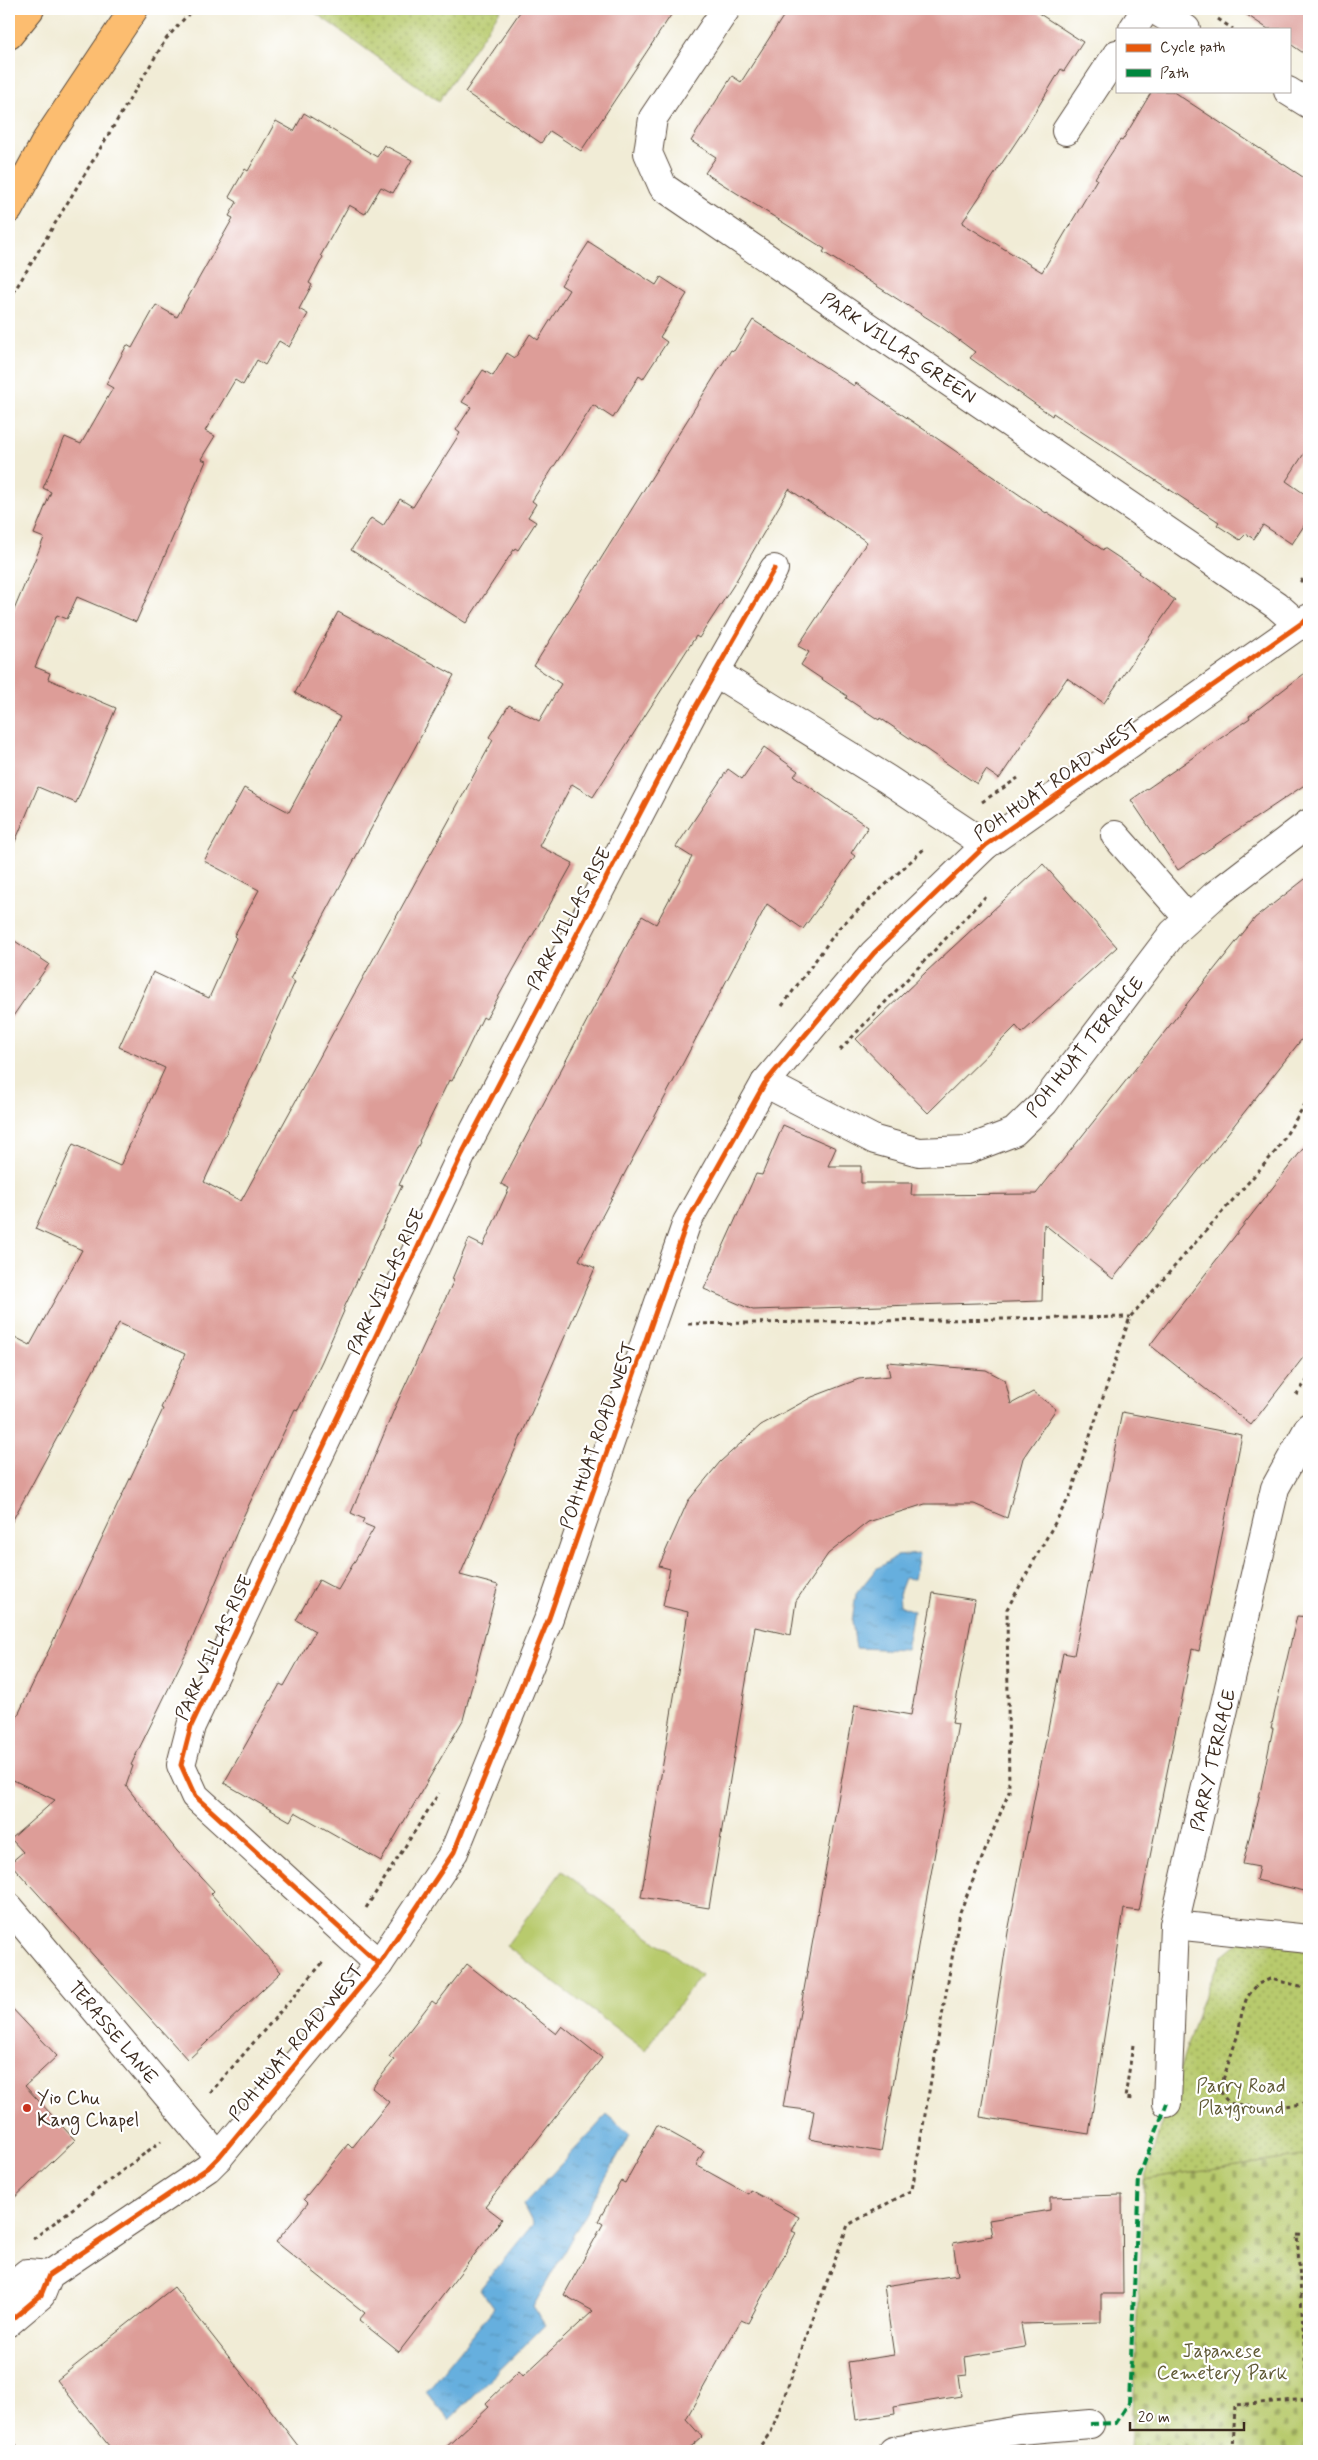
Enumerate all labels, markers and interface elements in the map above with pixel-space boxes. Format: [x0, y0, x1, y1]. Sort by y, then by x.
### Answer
legend [1116, 28, 1290, 92]
text: Cycle path [1160, 38, 1225, 58]
text: Path [1160, 64, 1189, 84]
street label: PARK VILLAS GREEN [816, 287, 981, 410]
street label: POH HUAT ROAD WEST [969, 713, 1145, 847]
street label: PARK VILLAS RISE [521, 843, 617, 994]
street label: POH HUAT TERRACE [1021, 971, 1150, 1123]
street label: PARK VILLAS RISE [342, 1205, 431, 1358]
street label: POH HUAT ROAD WEST [555, 1338, 642, 1533]
street label: PARK VILLAS RISE [170, 1571, 259, 1724]
street label: PARRY TERRACE [1185, 1687, 1242, 1834]
street label: POH HUAT ROAD WEST [223, 1959, 369, 2127]
street label: TERASSE LANE [62, 1976, 163, 2090]
park label: Parry Road Playground [1196, 2074, 1286, 2122]
place label: Yio Chu Kang Chapel [37, 2086, 139, 2135]
marker: Yio Chu Kang Chapel [21, 2102, 33, 2114]
park label: Japanese Cemetery Park [1156, 2339, 1288, 2386]
scale bar [1130, 2400, 1244, 2432]
text: 20 m [1138, 2408, 1170, 2428]

